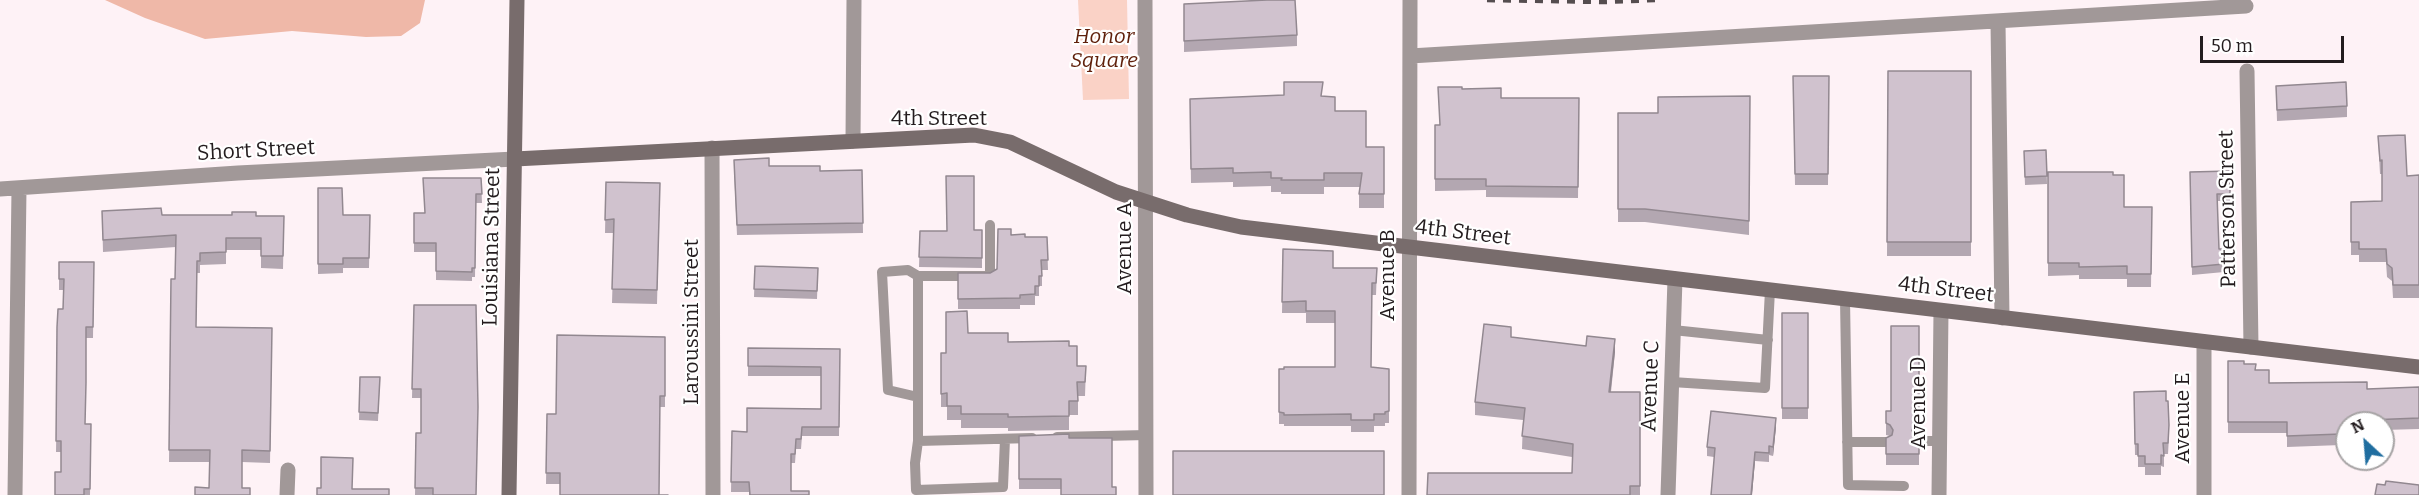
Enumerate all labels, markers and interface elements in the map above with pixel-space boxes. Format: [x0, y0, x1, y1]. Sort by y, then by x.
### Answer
park label: Honor Square [1070, 24, 1138, 74]
scale bar [2203, 24, 2347, 62]
text: 50 m [2211, 35, 2253, 57]
street label: 4th Street [891, 106, 987, 132]
street label: Patterson Street [2214, 130, 2242, 288]
street label: Short Street [196, 135, 316, 167]
street label: Louisiana Street [478, 168, 506, 326]
street label: Avenue A [1112, 202, 1138, 294]
street label: 4th Street [1414, 215, 1512, 251]
street label: Avenue B [1375, 229, 1401, 321]
street label: Laroussini Street [679, 239, 705, 405]
street label: 4th Street [1897, 272, 1995, 308]
street label: Avenue C [1637, 340, 1665, 432]
street label: Avenue D [1906, 356, 1932, 450]
street label: Avenue E [2170, 372, 2196, 464]
north arrow [2335, 411, 2395, 471]
text: N [2348, 415, 2367, 437]

